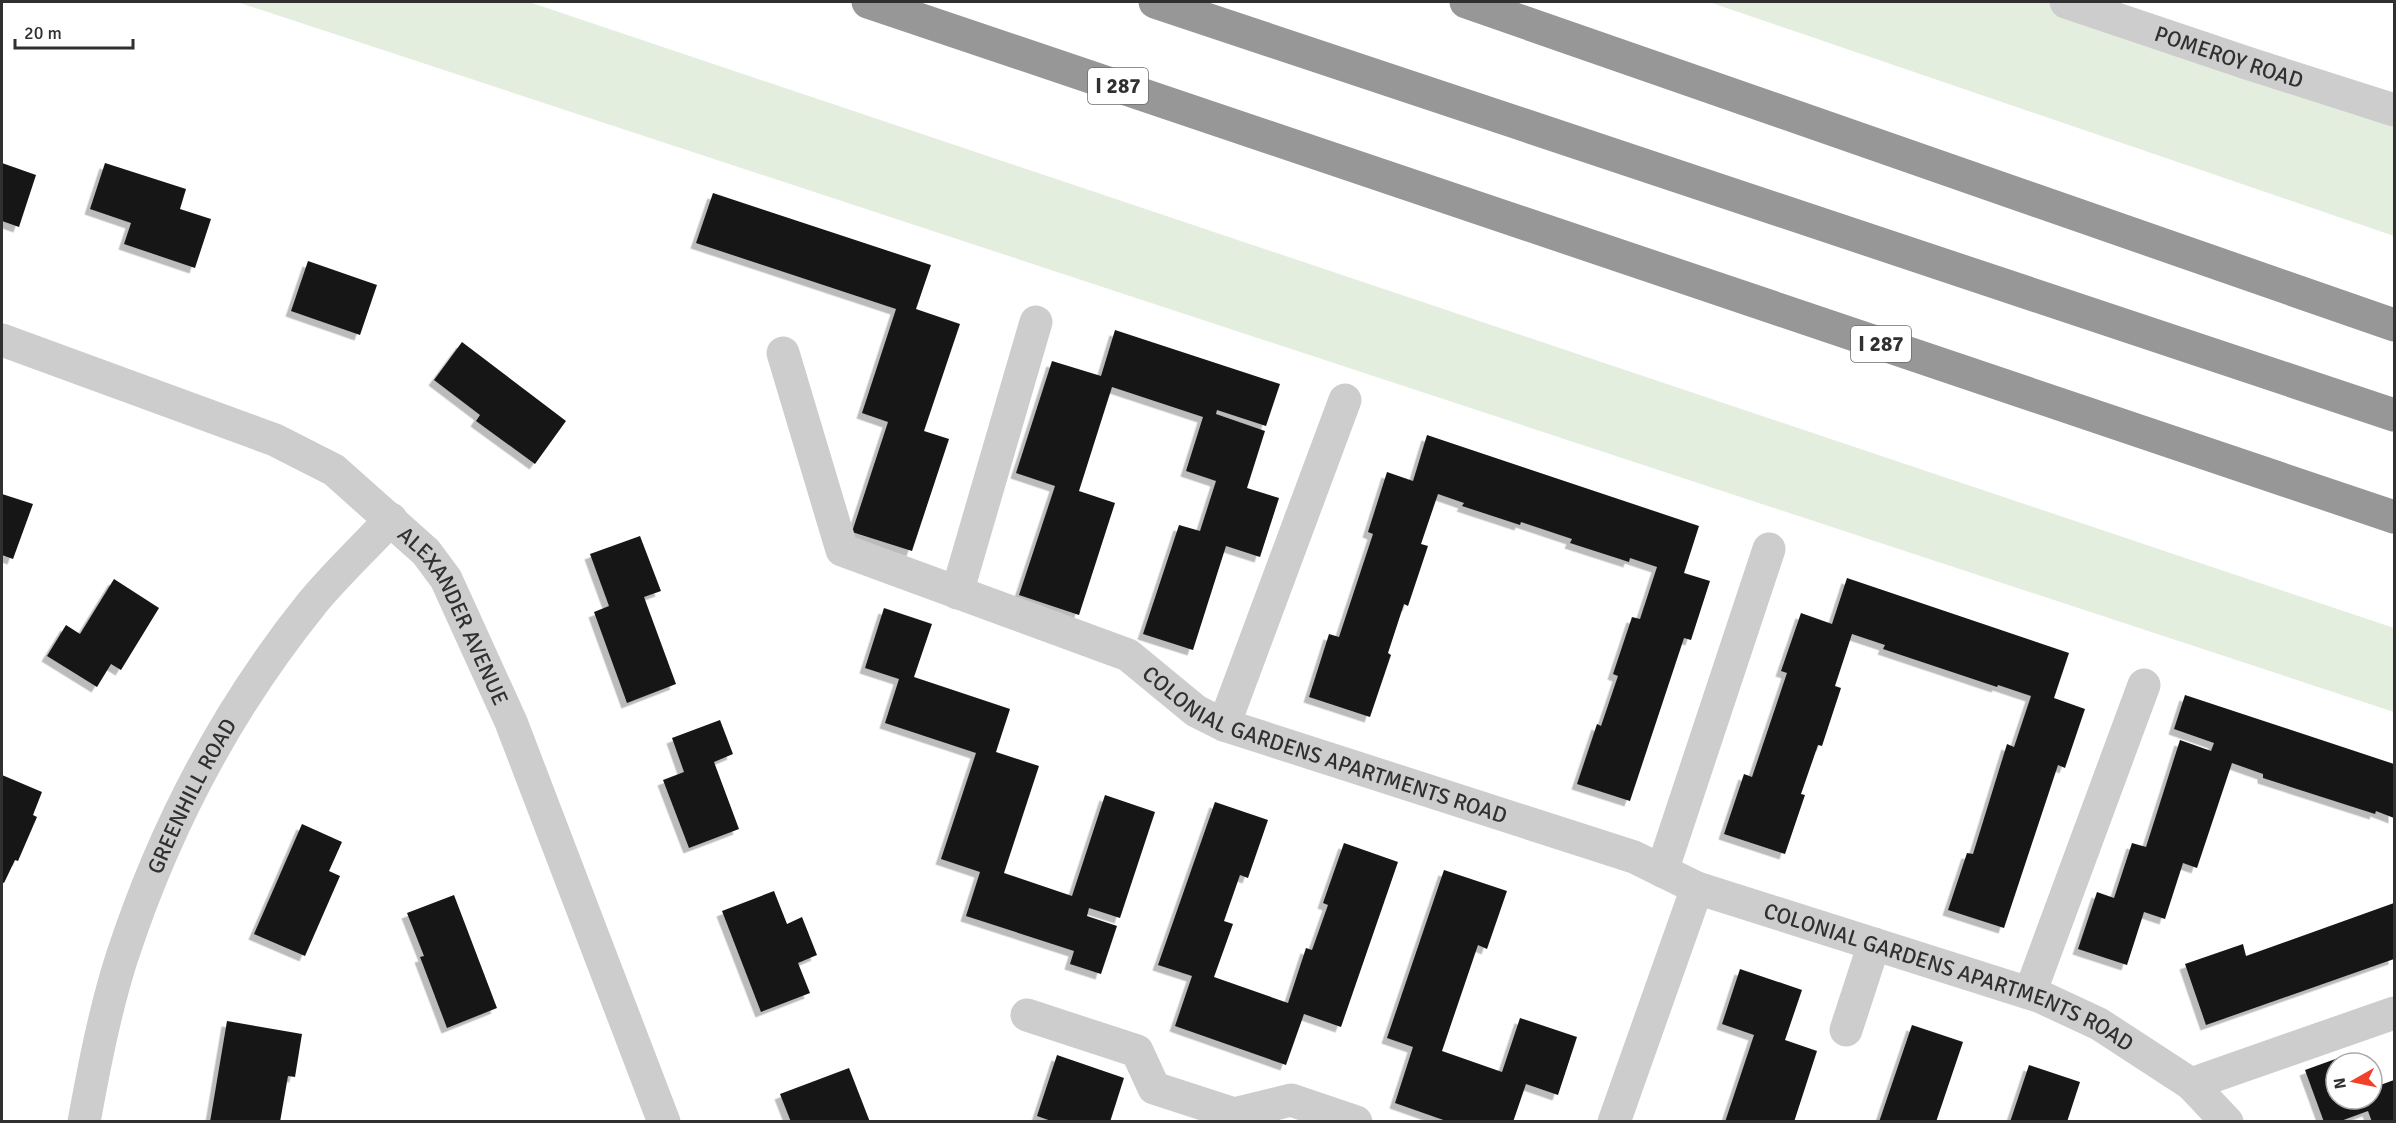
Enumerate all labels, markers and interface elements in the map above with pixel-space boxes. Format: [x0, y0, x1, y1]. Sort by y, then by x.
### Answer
scale bar [15, 12, 134, 50]
street label: POMEROY ROAD [2151, 20, 2307, 94]
text: 20 m [24, 22, 62, 44]
road number: I 287 [1088, 68, 1148, 104]
road number: I 287 [1851, 326, 1911, 362]
street label: ALEXANDER AVENUE [392, 521, 514, 709]
street label: COLONIAL GARDENS APARTMENTS ROAD [1137, 660, 1510, 829]
street label: GREENHILL ROAD [141, 713, 242, 878]
street label: COLONIAL GARDENS APARTMENTS ROAD [1760, 897, 2139, 1057]
north arrow [2324, 1051, 2384, 1111]
text: N [2329, 1076, 2351, 1090]

